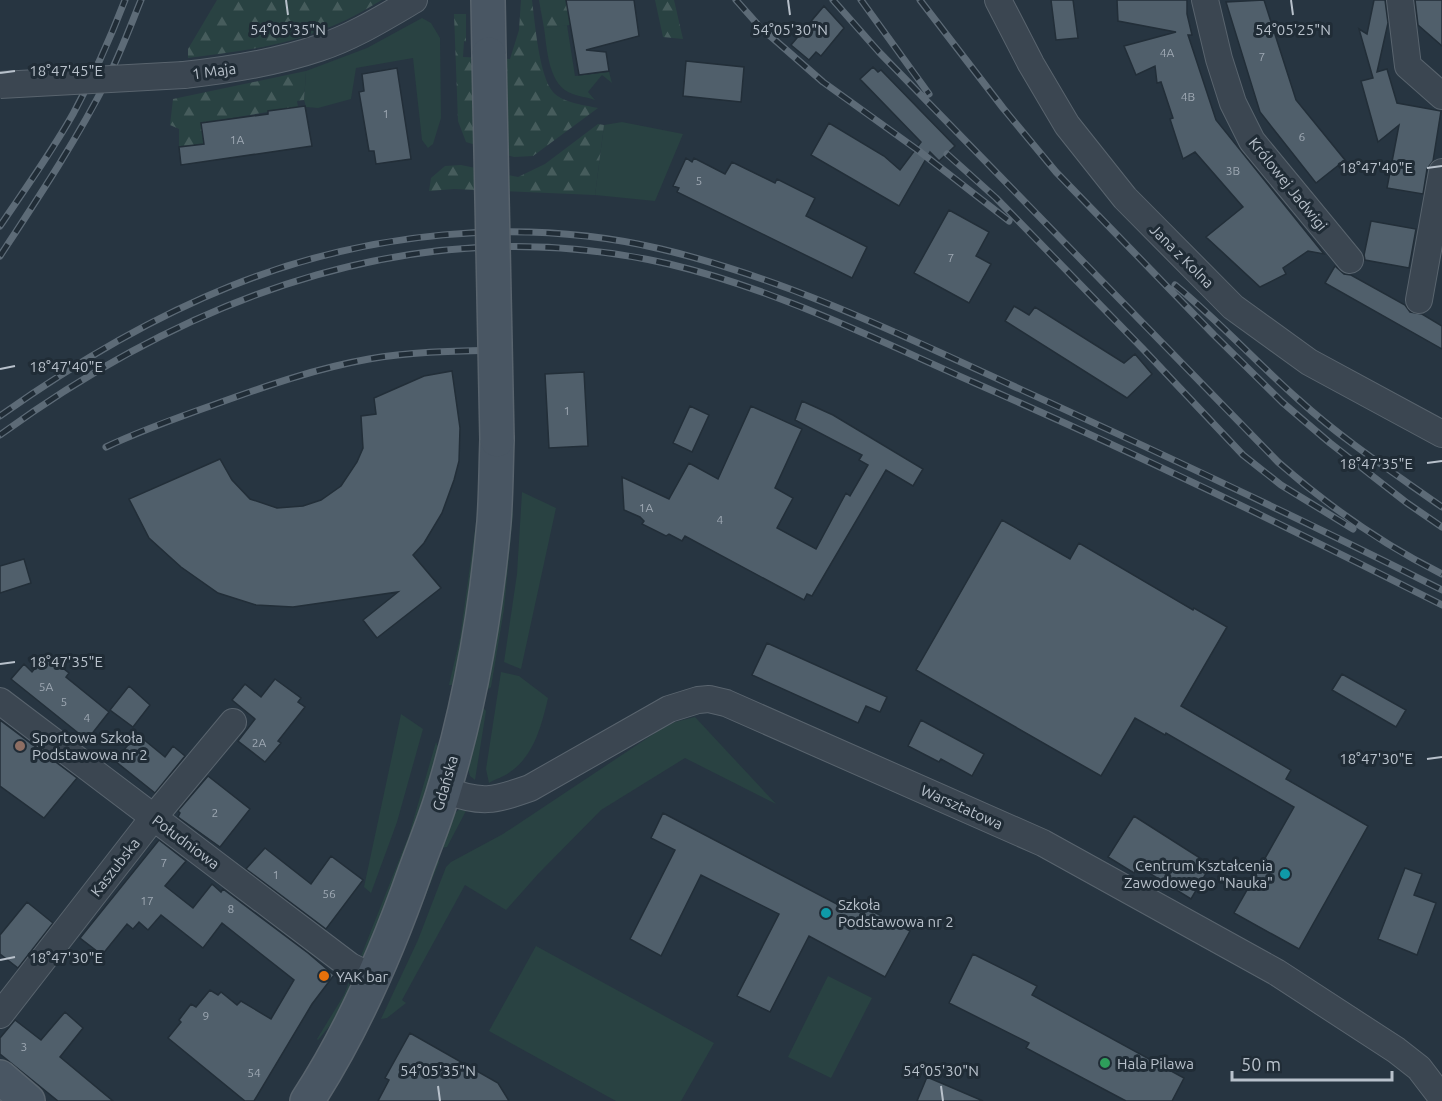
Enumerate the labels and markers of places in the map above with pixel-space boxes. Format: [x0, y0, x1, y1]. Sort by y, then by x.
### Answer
place label: Sportowa Szkoła Podstawowa nr 2 [32, 729, 148, 763]
marker: Sportowa Szkoła Podstawowa nr 2 [13, 739, 27, 753]
place label: Centrum Kształcenia Zawodowego "Nauka" [1124, 857, 1273, 891]
marker: Centrum Kształcenia Zawodowego "Nauka" [1278, 867, 1292, 881]
place label: Szkoła Podstawowa nr 2 [838, 896, 954, 930]
marker: Szkoła Podstawowa nr 2 [819, 906, 833, 920]
place label: YAK bar [336, 968, 388, 985]
marker: YAK bar [317, 969, 331, 983]
place label: Hala Pilawa [1117, 1055, 1194, 1072]
marker: Hala Pilawa [1098, 1056, 1112, 1070]

